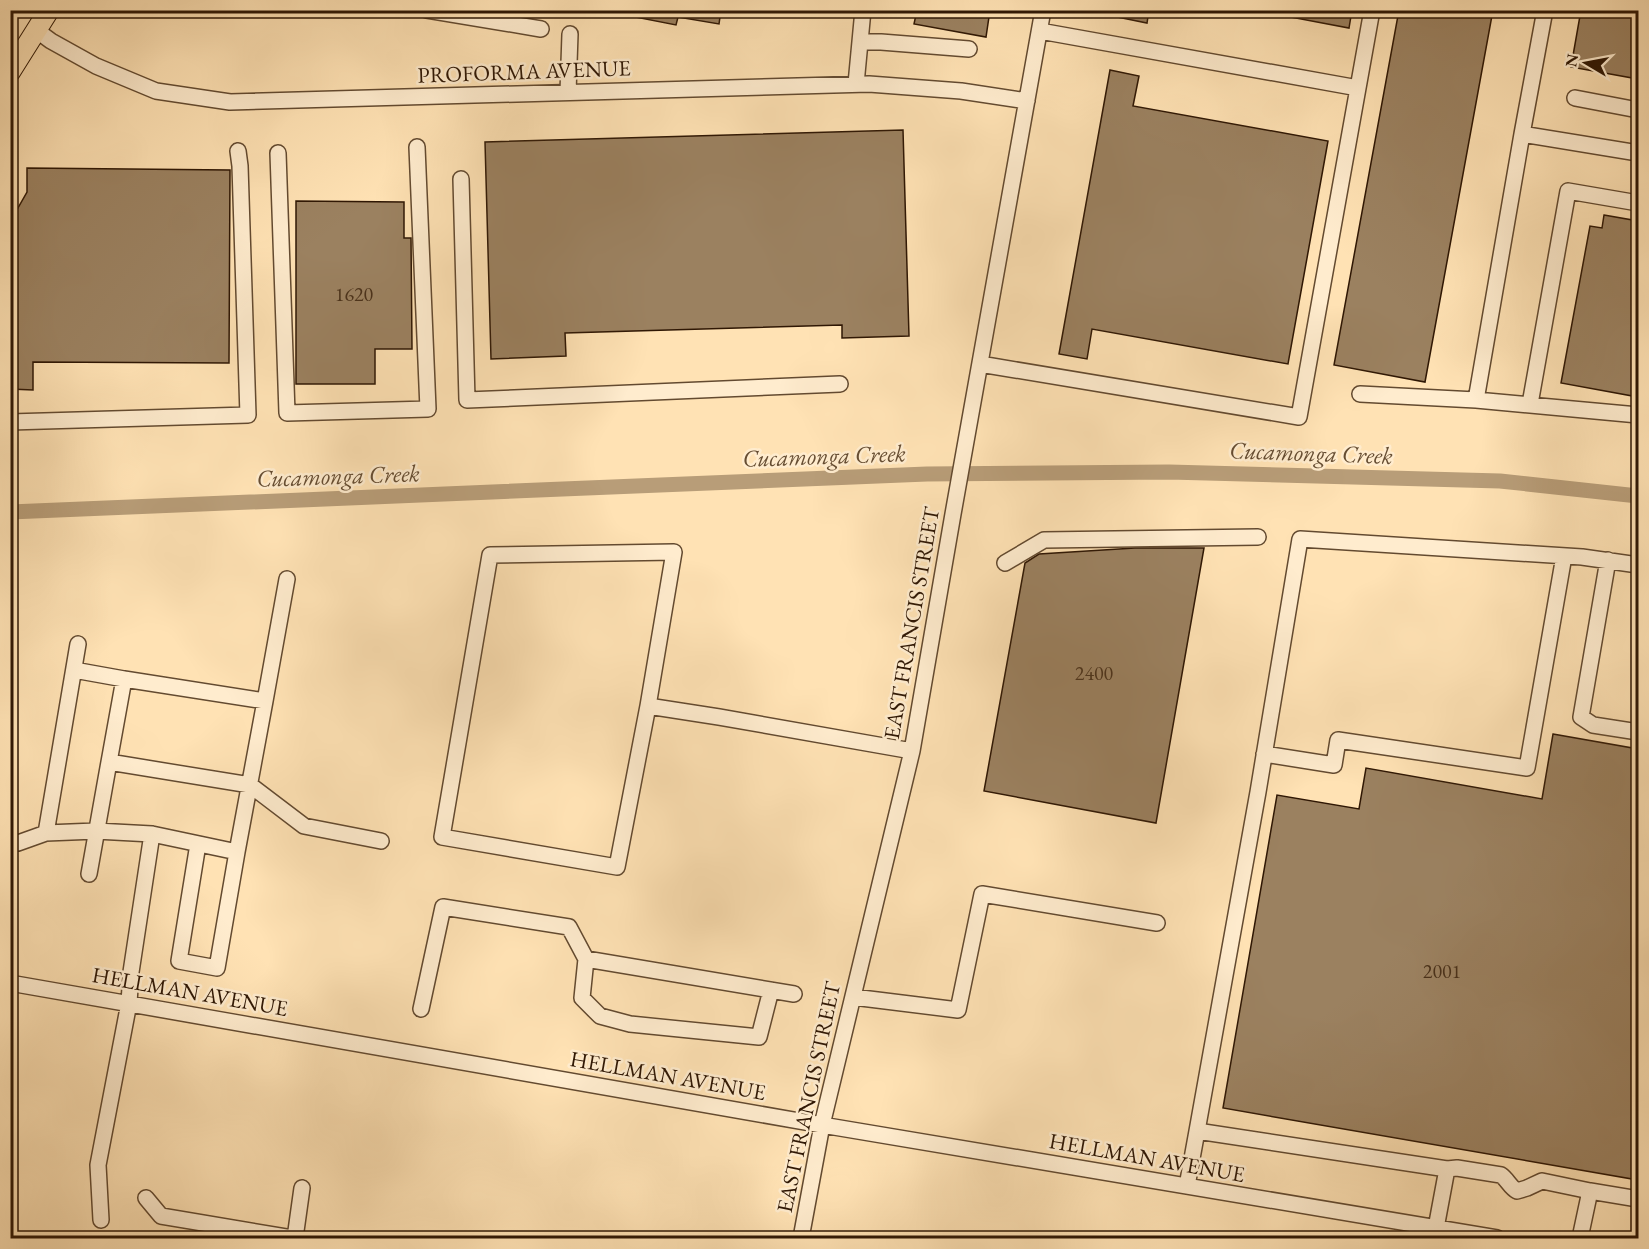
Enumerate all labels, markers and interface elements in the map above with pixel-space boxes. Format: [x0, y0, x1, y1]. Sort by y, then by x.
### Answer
north arrow [1556, 33, 1616, 93]
text: N [1560, 52, 1583, 69]
street label: PROFORMA AVENUE [417, 53, 631, 90]
house number: 1620 [335, 281, 374, 307]
water label: Cucamonga Creek [1229, 434, 1393, 471]
water label: Cucamonga Creek [742, 437, 906, 474]
water label: Cucamonga Creek [256, 457, 420, 494]
street label: EAST FRANCIS STREET [877, 504, 946, 742]
house number: 2400 [1075, 660, 1114, 686]
house number: 2001 [1423, 958, 1461, 984]
street label: HELLMAN AVENUE [90, 960, 290, 1023]
street label: EAST FRANCIS STREET [770, 979, 847, 1215]
street label: HELLMAN AVENUE [568, 1044, 768, 1107]
street label: HELLMAN AVENUE [1047, 1126, 1247, 1189]

